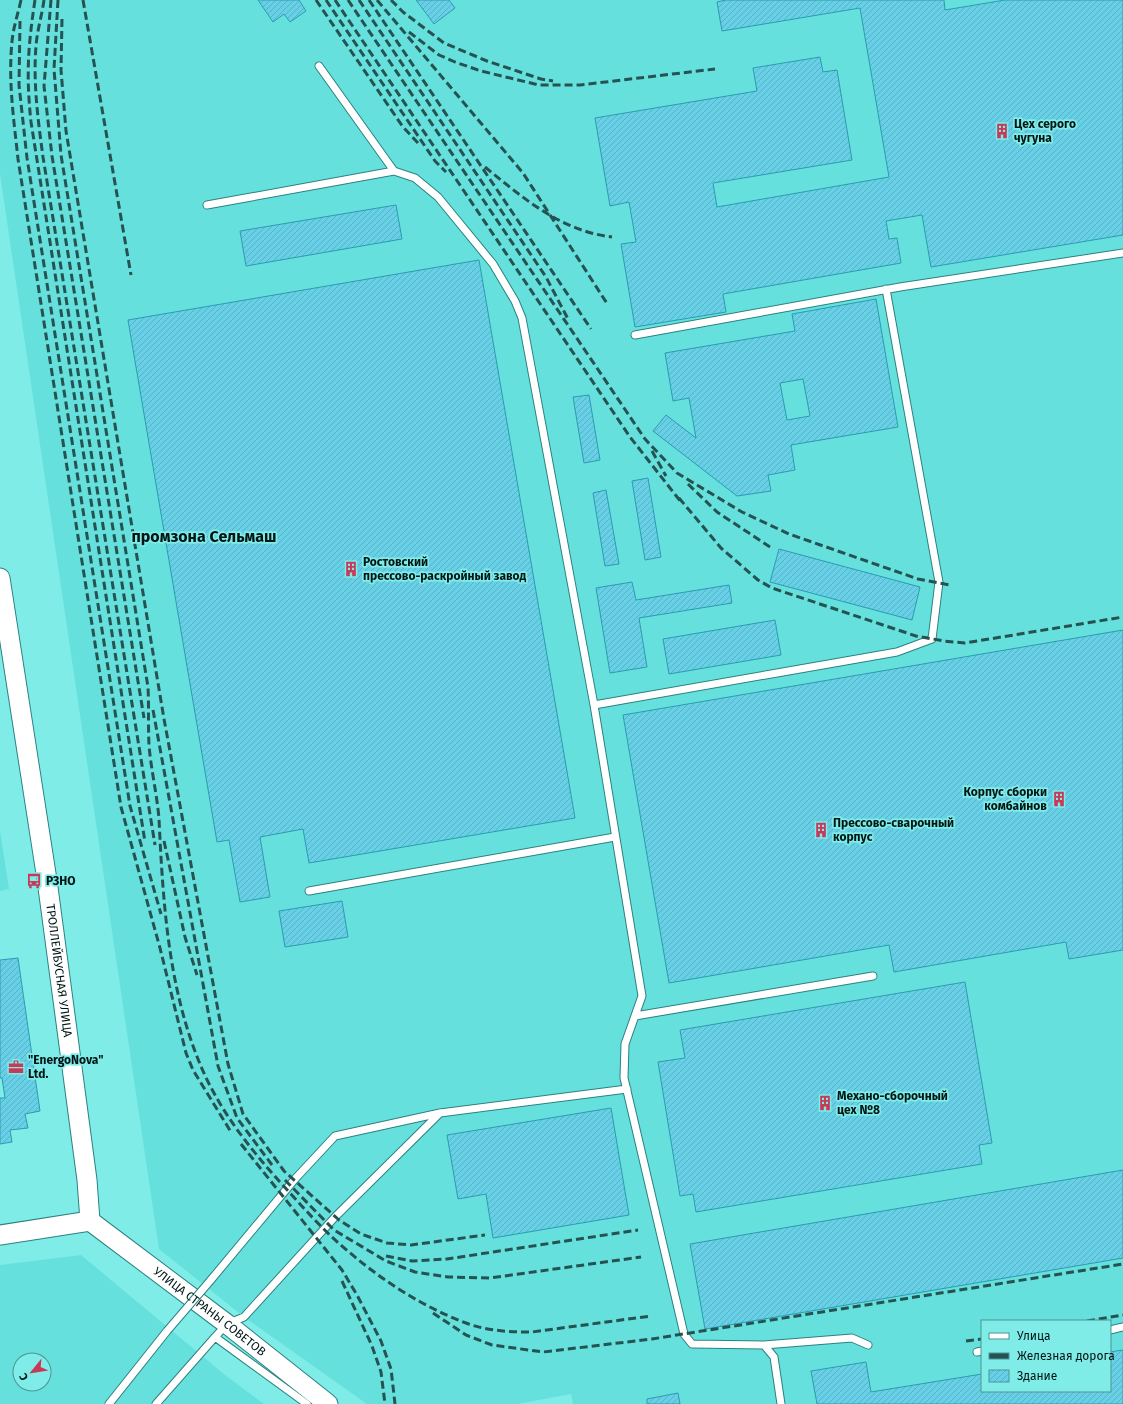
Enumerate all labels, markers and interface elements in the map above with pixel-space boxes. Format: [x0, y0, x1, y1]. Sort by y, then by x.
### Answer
place label: Цех серого чугуна [1014, 117, 1076, 145]
building icon: Цех серого чугуна [993, 122, 1011, 140]
district label: промзона Сельмаш [131, 527, 277, 546]
place label: Ростовский прессово-раскройный завод [363, 555, 527, 583]
building icon: Ростовский прессово-раскройный завод [342, 560, 360, 578]
place label: Корпус сборки комбайнов [964, 785, 1047, 813]
building icon: Корпус сборки комбайнов [1050, 790, 1068, 808]
place label: Прессово-сварочный корпус [833, 816, 954, 844]
building icon: Прессово-сварочный корпус [812, 821, 830, 839]
bus stop icon: РЗНО [25, 872, 43, 890]
place label: РЗНО [46, 874, 76, 888]
street label: ТРОЛЛЕЙБУСНАЯ УЛИЦА [43, 903, 75, 1038]
place label: "EnergoNova" Ltd. [28, 1053, 104, 1081]
office icon: "EnergoNova" Ltd. [7, 1058, 25, 1076]
place label: Механо-сборочный цех №8 [837, 1089, 948, 1117]
building icon: Механо-сборочный цех №8 [816, 1094, 834, 1112]
street label: УЛИЦА СТРАНЫ СОВЕТОВ [151, 1264, 268, 1359]
legend [981, 1320, 1111, 1392]
text: Улица [1017, 1329, 1051, 1343]
text: Железная дорога [1017, 1349, 1115, 1363]
north arrow [12, 1352, 52, 1392]
text: Здание [1017, 1369, 1057, 1383]
text: С [16, 1370, 31, 1383]

